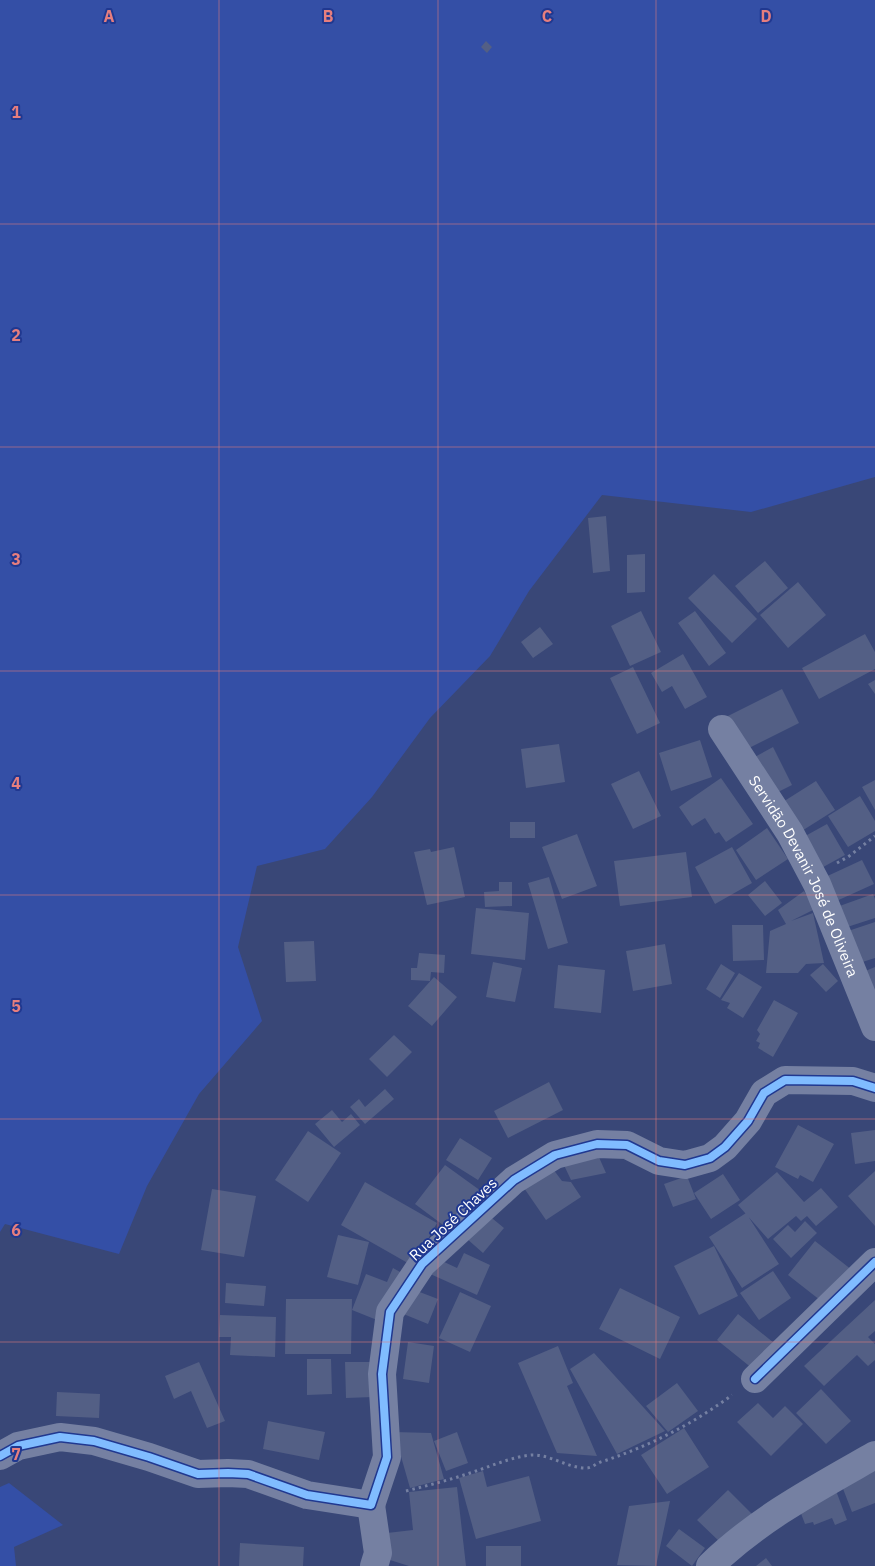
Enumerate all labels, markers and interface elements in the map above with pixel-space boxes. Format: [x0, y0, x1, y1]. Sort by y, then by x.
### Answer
text: A [104, 6, 115, 26]
text: B [323, 6, 334, 26]
text: C [542, 6, 552, 26]
text: D [760, 6, 772, 26]
text: 1 [11, 102, 21, 122]
text: 2 [11, 325, 21, 345]
text: 3 [11, 549, 21, 569]
street label: Servidão Devanir José de Oliveira [745, 771, 863, 979]
text: 4 [11, 773, 21, 793]
text: 5 [11, 996, 21, 1016]
street label: Rua José Chaves [405, 1173, 501, 1265]
text: 6 [11, 1220, 21, 1240]
text: 7 [11, 1444, 21, 1464]

